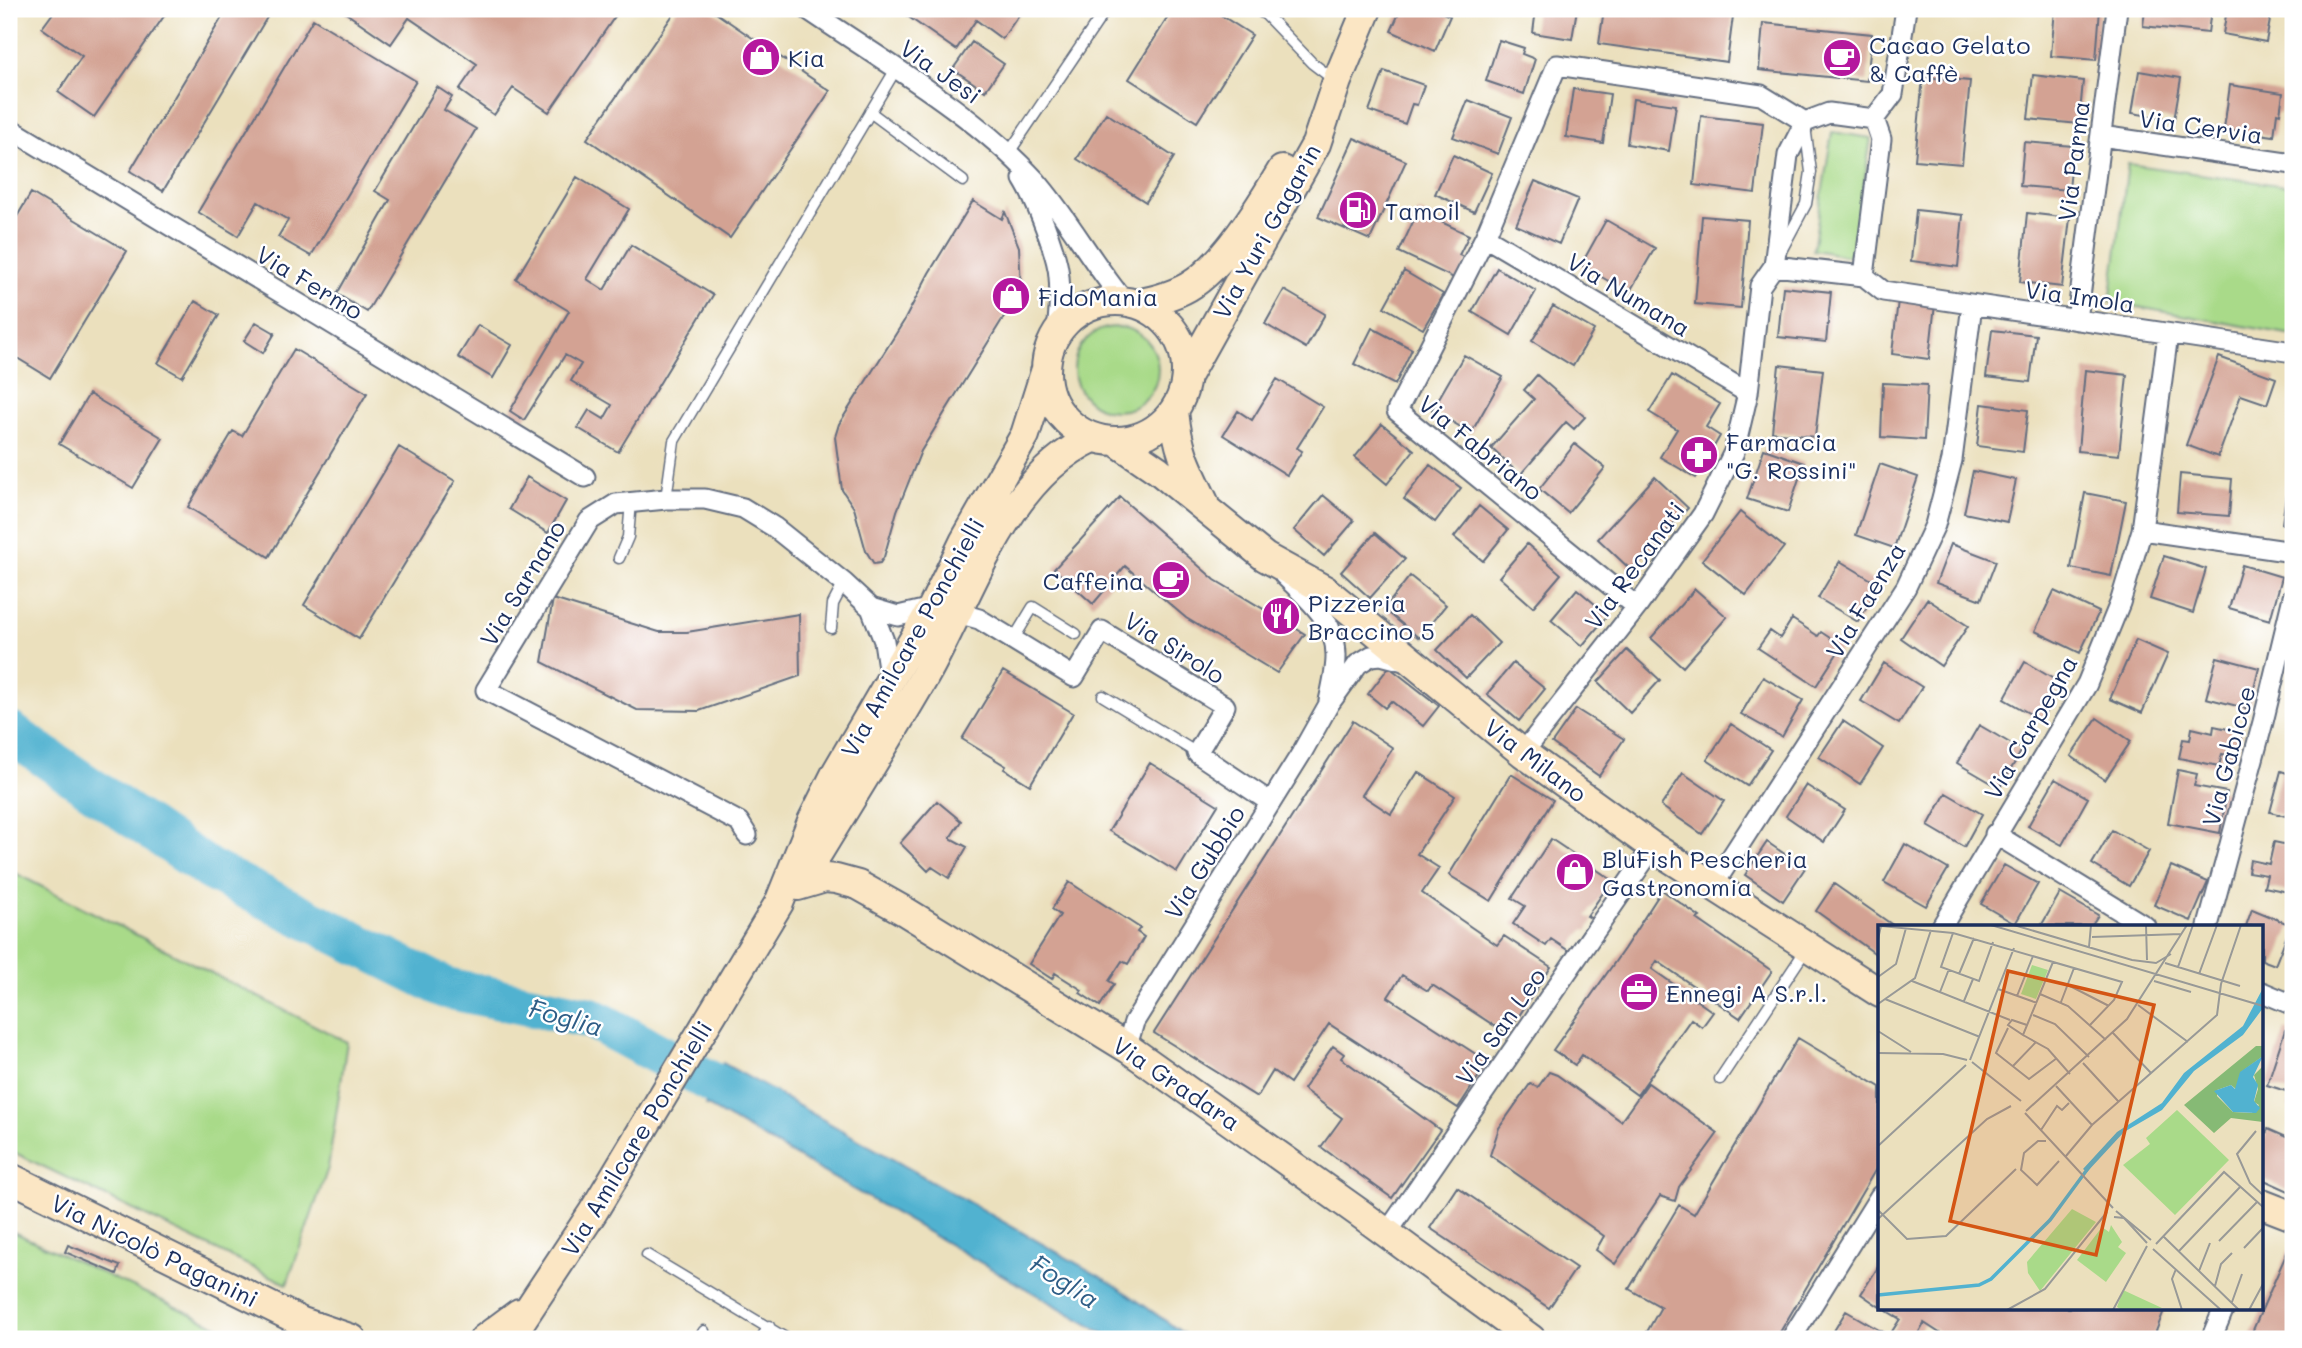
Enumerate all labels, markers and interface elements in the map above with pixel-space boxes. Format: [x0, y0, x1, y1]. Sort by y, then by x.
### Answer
place label: Cacao Gelato & Caffè [1869, 29, 2030, 88]
street label: Via Jesi [894, 32, 988, 110]
shop icon: Kia [740, 36, 782, 78]
cafe icon: Cacao Gelato & Caffè [1821, 37, 1863, 79]
place label: Kia [788, 42, 825, 73]
street label: Via Parma [2050, 99, 2096, 223]
street label: Via Cervia [2137, 102, 2265, 150]
street label: Via Yuri Gagarin [1205, 138, 1327, 324]
fuel station icon: Tamoil [1337, 189, 1379, 231]
place label: Tamoil [1385, 195, 1460, 226]
street label: Via Fermo [251, 238, 369, 326]
street label: Via Numana [1562, 245, 1696, 343]
street label: Via Imola [2023, 273, 2137, 319]
shop icon: FidoMania [990, 275, 1032, 317]
place label: FidoMania [1038, 281, 1158, 312]
street label: Via Fabriano [1413, 387, 1549, 507]
place label: Farmacia "G. Rossini" [1726, 426, 1856, 485]
pharmacy icon: Farmacia "G. Rossini" [1678, 434, 1720, 476]
street label: Via Recanati [1577, 495, 1691, 635]
street label: Via Amilcare Ponchielli [833, 512, 991, 762]
street label: Via Sarnano [472, 514, 572, 652]
street label: Via Faenza [1818, 536, 1912, 664]
cafe icon: Caffeina [1150, 559, 1192, 601]
place label: Caffeina [1043, 565, 1144, 596]
place label: Pizzeria Braccino 5 [1308, 587, 1435, 646]
restaurant icon: Pizzeria Braccino 5 [1260, 595, 1302, 637]
street label: Via Sirolo [1119, 604, 1231, 690]
street label: Via Carpegna [1976, 649, 2084, 805]
street label: Via Gabicce [2194, 683, 2262, 829]
street label: Via Milano [1479, 711, 1593, 809]
street label: Via Gubbio [1157, 799, 1251, 925]
place label: BluFish Pescheria Gastronomia [1602, 843, 1808, 902]
shop icon: BluFish Pescheria Gastronomia [1554, 851, 1596, 893]
inset map [1878, 925, 2264, 1310]
street label: Via San Leo [1448, 961, 1552, 1091]
office icon: Ennegi A S.r.l. [1618, 971, 1660, 1013]
place label: Ennegi A S.r.l. [1666, 977, 1827, 1008]
water label: Foglia [525, 990, 607, 1044]
street label: Via Amilcare Ponchielli [553, 1014, 719, 1262]
street label: Via Gradara [1107, 1029, 1247, 1137]
street label: Via Nicolò Paganini [46, 1186, 264, 1314]
water label: Foglia [1024, 1246, 1106, 1316]

